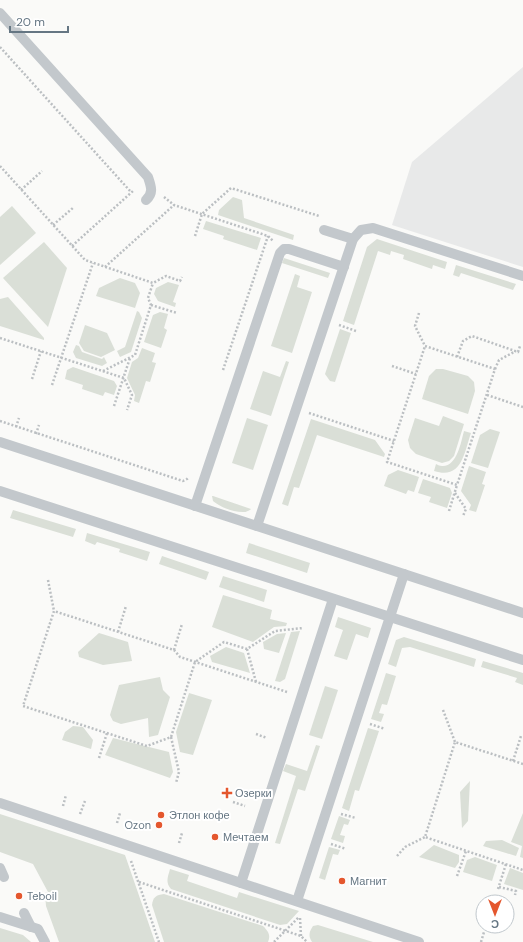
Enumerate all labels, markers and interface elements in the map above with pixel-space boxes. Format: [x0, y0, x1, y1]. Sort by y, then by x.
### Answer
scale bar [10, 8, 68, 34]
text: 20 m [16, 14, 45, 30]
place label: Озерки [235, 786, 272, 800]
marker: Озерки [222, 788, 232, 798]
place label: Этлон кофе [169, 808, 230, 822]
marker: Этлон кофе [156, 810, 166, 820]
place label: Ozon [125, 818, 151, 832]
marker: Ozon [154, 820, 164, 830]
place label: Мечтаем [223, 830, 268, 844]
marker: Мечтаем [210, 832, 220, 842]
place label: Магнит [350, 874, 387, 888]
marker: Магнит [337, 876, 347, 886]
place label: Teboil [27, 889, 57, 903]
marker: Teboil [14, 891, 24, 901]
north arrow [475, 894, 515, 934]
text: С [491, 917, 499, 931]

